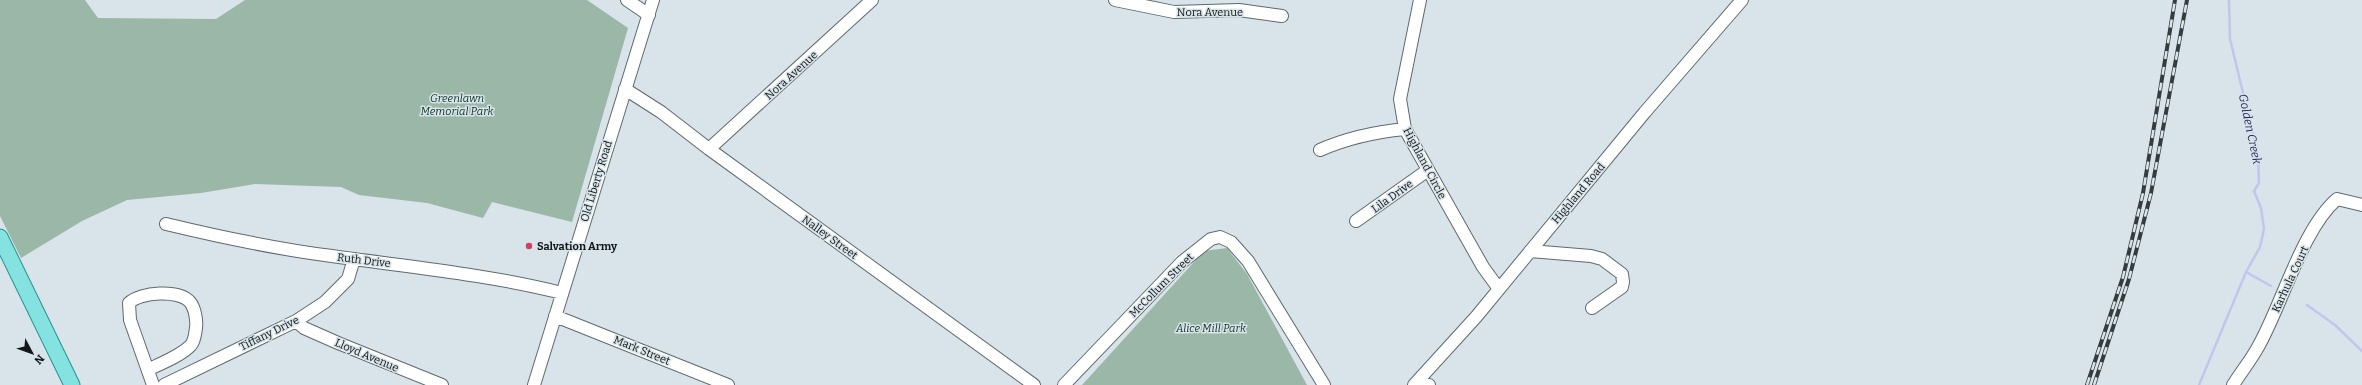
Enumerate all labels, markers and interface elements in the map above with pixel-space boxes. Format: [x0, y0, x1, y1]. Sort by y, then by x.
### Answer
street label: Nora Avenue [1177, 6, 1243, 19]
street label: Nora Avenue [762, 48, 820, 102]
park label: Greenlawn Memorial Park [420, 92, 495, 118]
water label: Golden Creek [2236, 93, 2264, 166]
street label: Highland Circle [1400, 125, 1449, 201]
street label: Old Liberty Road [578, 139, 615, 223]
street label: Highland Road [1549, 160, 1608, 226]
street label: Lila Drive [1369, 177, 1415, 216]
street label: Nalley Street [799, 213, 860, 262]
place label: Salvation Army [537, 240, 618, 253]
marker: Salvation Army [524, 241, 534, 251]
street label: Karhula Court [2269, 244, 2311, 314]
street label: Ruth Drive [336, 251, 391, 270]
street label: McCollum Street [1127, 251, 1196, 320]
street label: Tiffany Drive [237, 313, 301, 353]
park label: Alice Mill Park [1175, 322, 1247, 335]
north arrow [12, 333, 52, 373]
street label: Mark Street [612, 333, 672, 368]
street label: Lloyd Avenue [333, 336, 401, 375]
text: N [31, 352, 47, 367]

